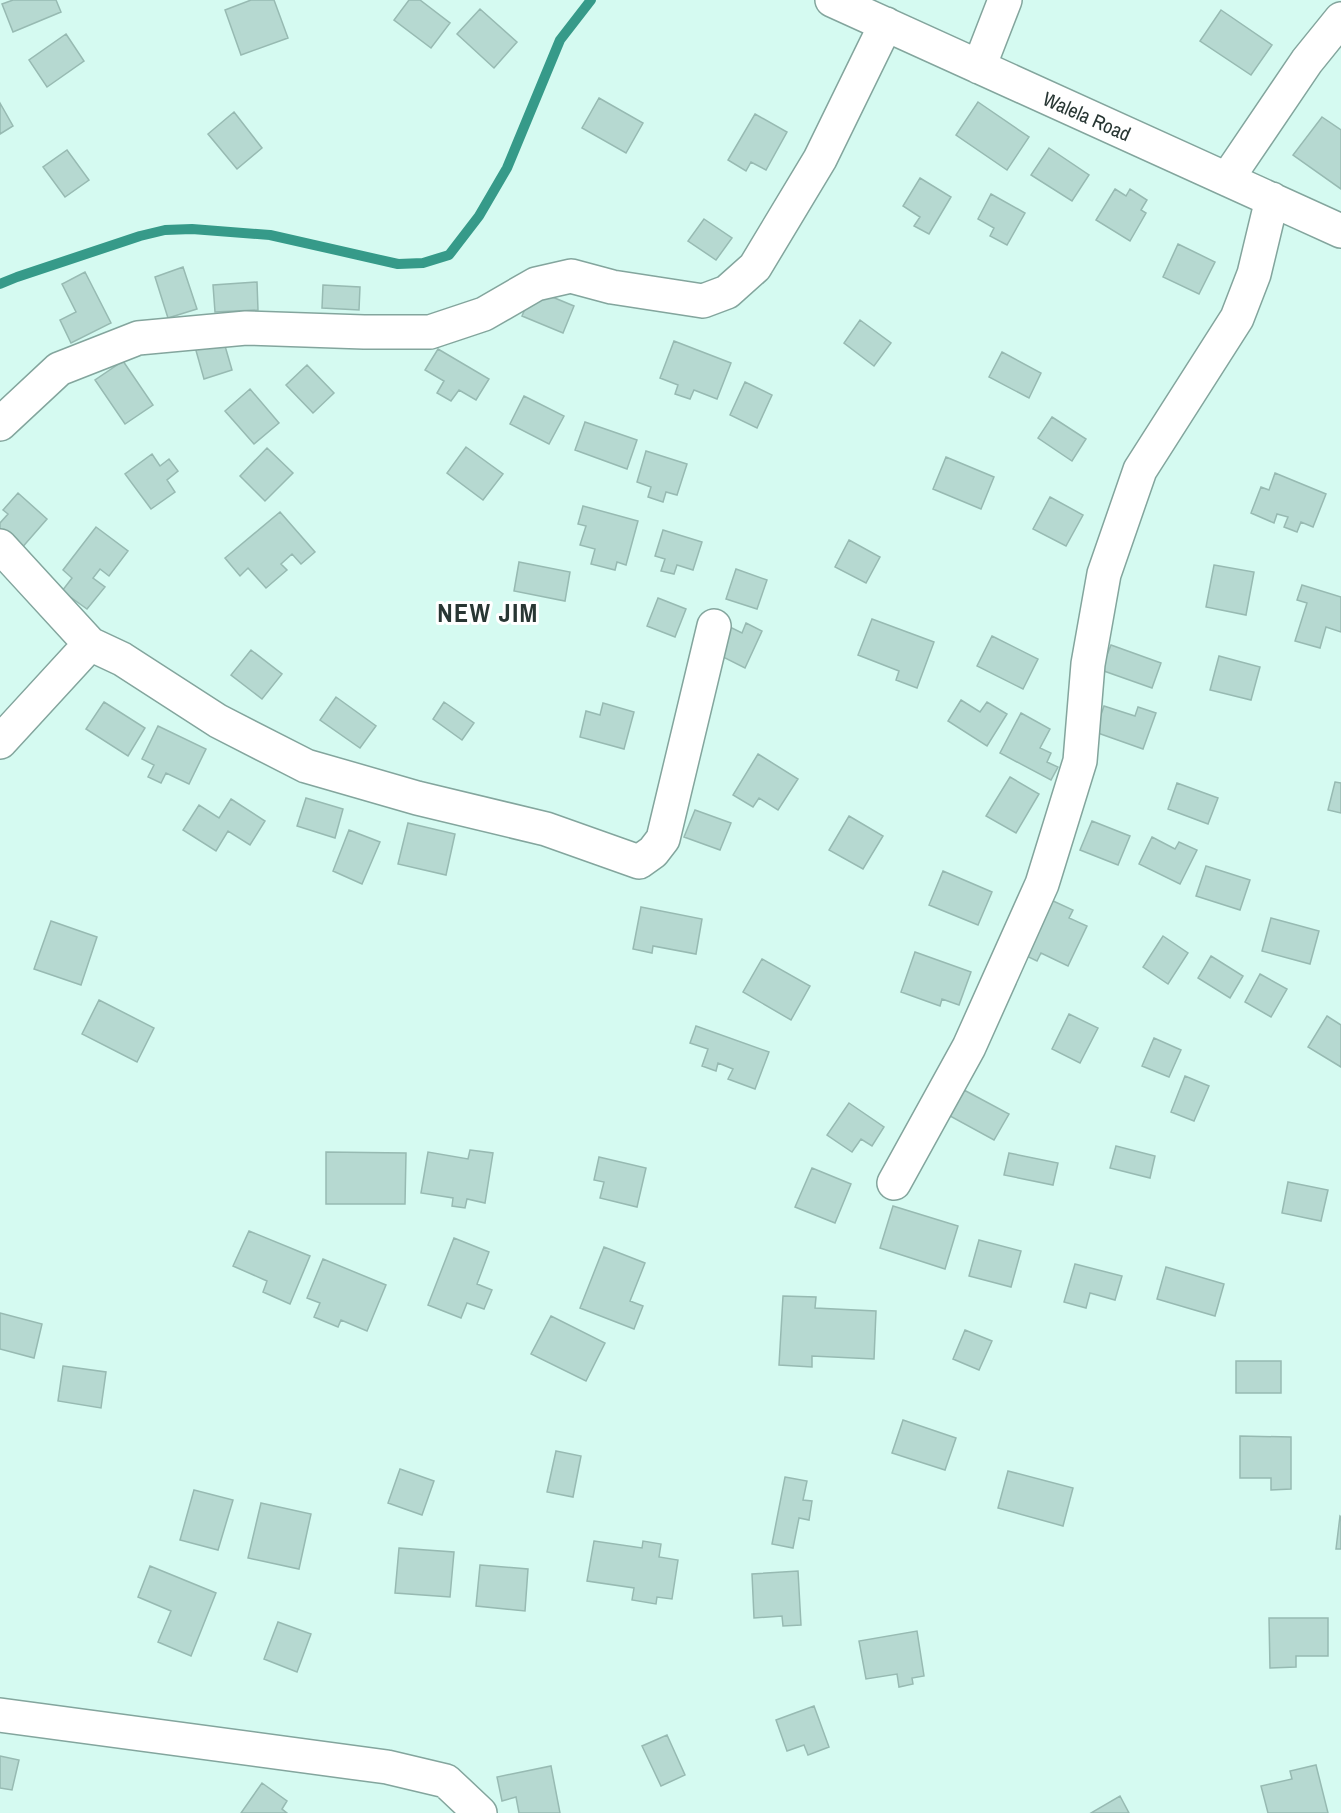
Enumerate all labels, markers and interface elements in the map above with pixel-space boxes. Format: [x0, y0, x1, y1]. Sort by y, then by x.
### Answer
street label: Walela Road [1039, 85, 1135, 147]
district label: NEW JIM [437, 595, 539, 630]

